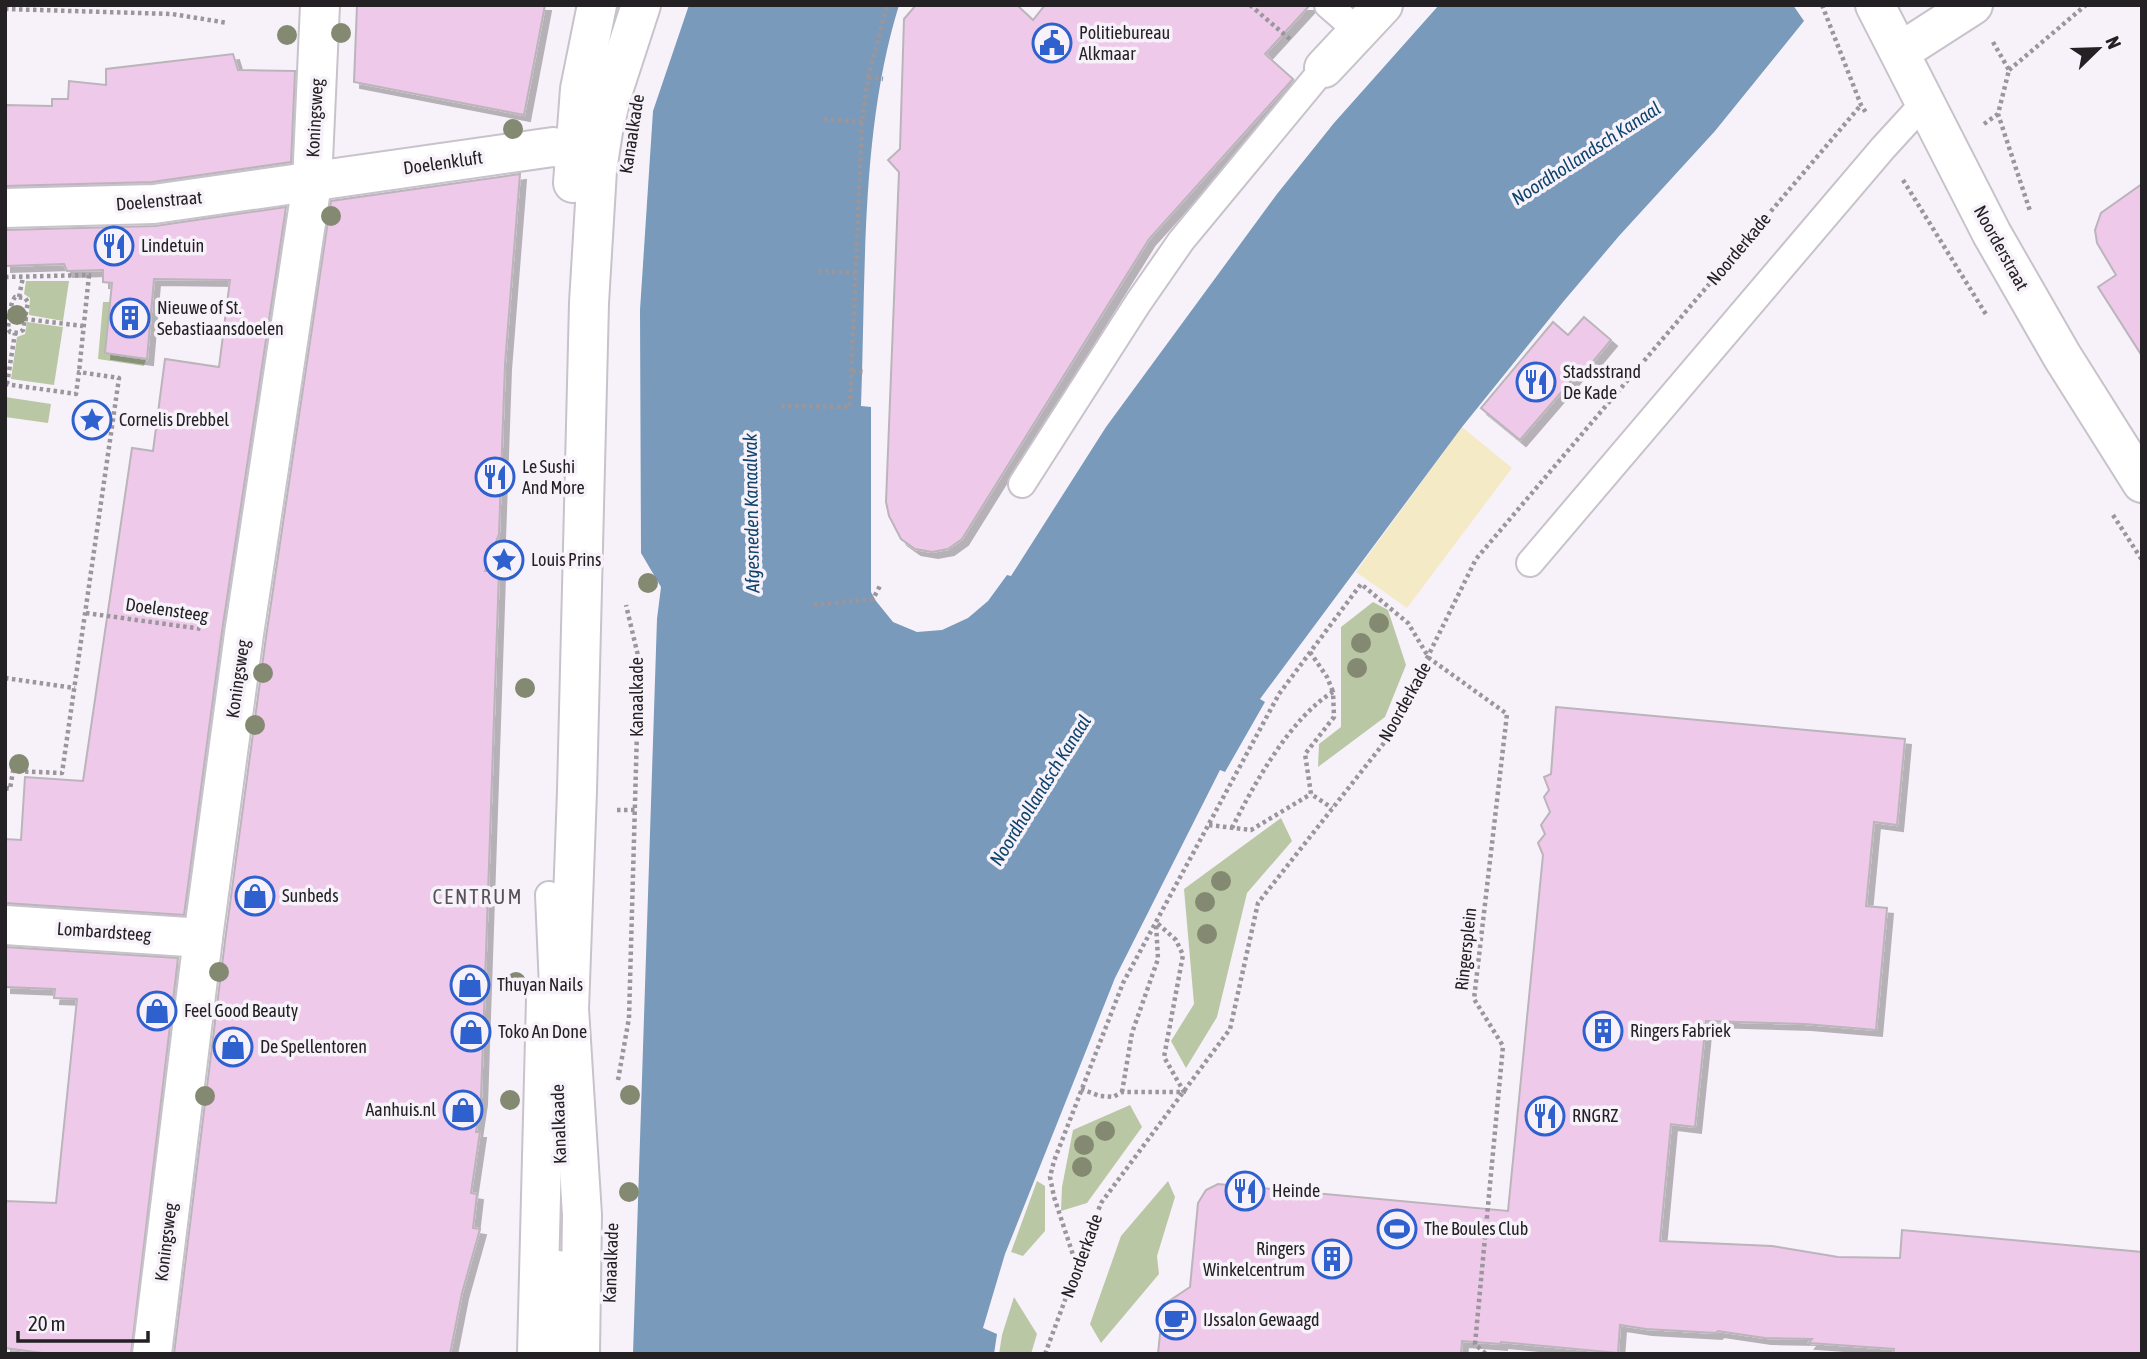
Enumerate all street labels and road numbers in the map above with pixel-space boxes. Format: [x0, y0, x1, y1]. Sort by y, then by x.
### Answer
street label: Koningsweg [302, 78, 327, 158]
street label: Kanaalkade [615, 93, 648, 175]
street label: Doelenkluft [402, 147, 484, 178]
street label: Doelenstraat [115, 186, 203, 215]
street label: Noorderstraat [1970, 202, 2033, 294]
street label: Noorderkade [1702, 208, 1775, 289]
street label: Doelensteeg [124, 593, 210, 626]
street label: Koningsweg [222, 638, 253, 720]
street label: Kanaalkade [626, 657, 647, 737]
street label: Noorderkade [1374, 658, 1435, 745]
street label: Ringersplein [1451, 906, 1480, 991]
street label: Lombardsteeg [56, 918, 152, 945]
street label: Kanalkaade [547, 1084, 570, 1164]
street label: Koningsweg [150, 1201, 181, 1282]
street label: Noorderkade [1057, 1211, 1106, 1301]
street label: Kanaalkade [599, 1223, 622, 1303]

